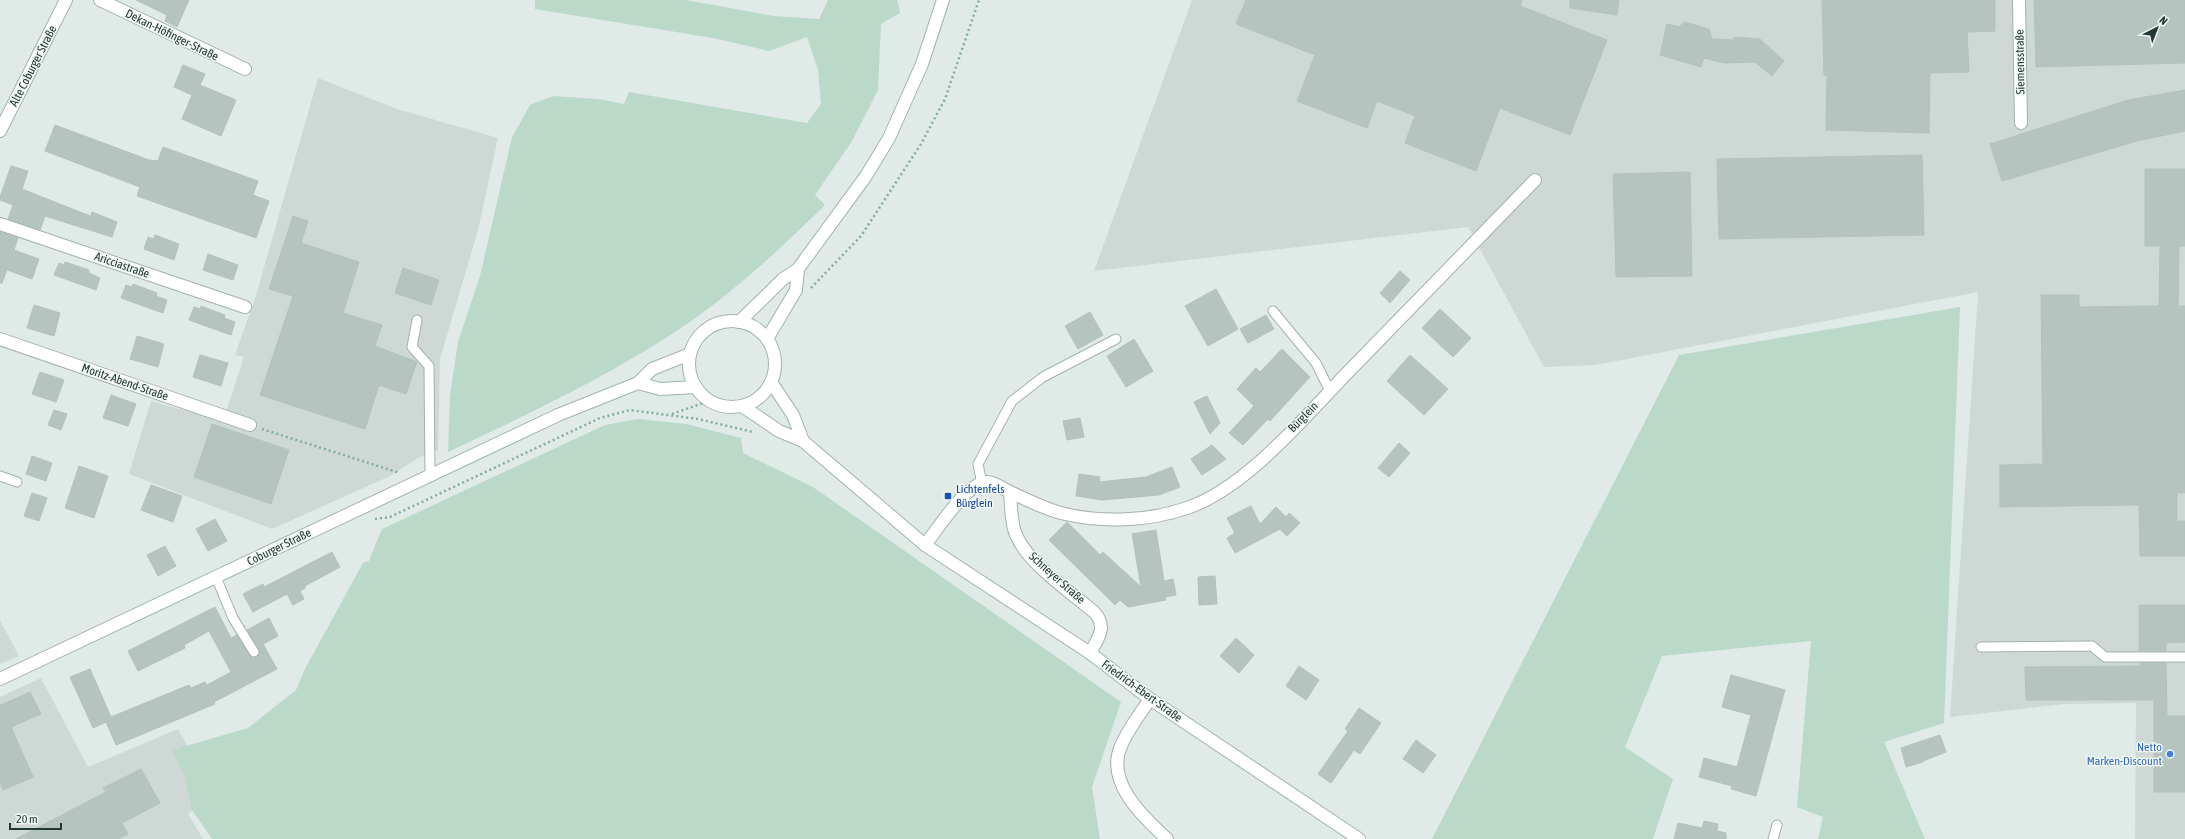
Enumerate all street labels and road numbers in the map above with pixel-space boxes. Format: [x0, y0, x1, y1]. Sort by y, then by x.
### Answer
street label: Dekan-Höfinger-Straße [123, 6, 221, 64]
street label: Alte Coburger Straße [7, 23, 59, 109]
street label: Siemensstraße [2012, 29, 2028, 95]
street label: Aricciastraße [93, 249, 151, 281]
street label: Moritz-Abend-Straße [80, 361, 170, 403]
street label: Bürglein [1285, 399, 1321, 435]
street label: Coburger Straße [245, 525, 313, 569]
street label: Schneyer Straße [1026, 549, 1088, 607]
street label: Friedrich-Ebert-Straße [1099, 657, 1185, 725]

